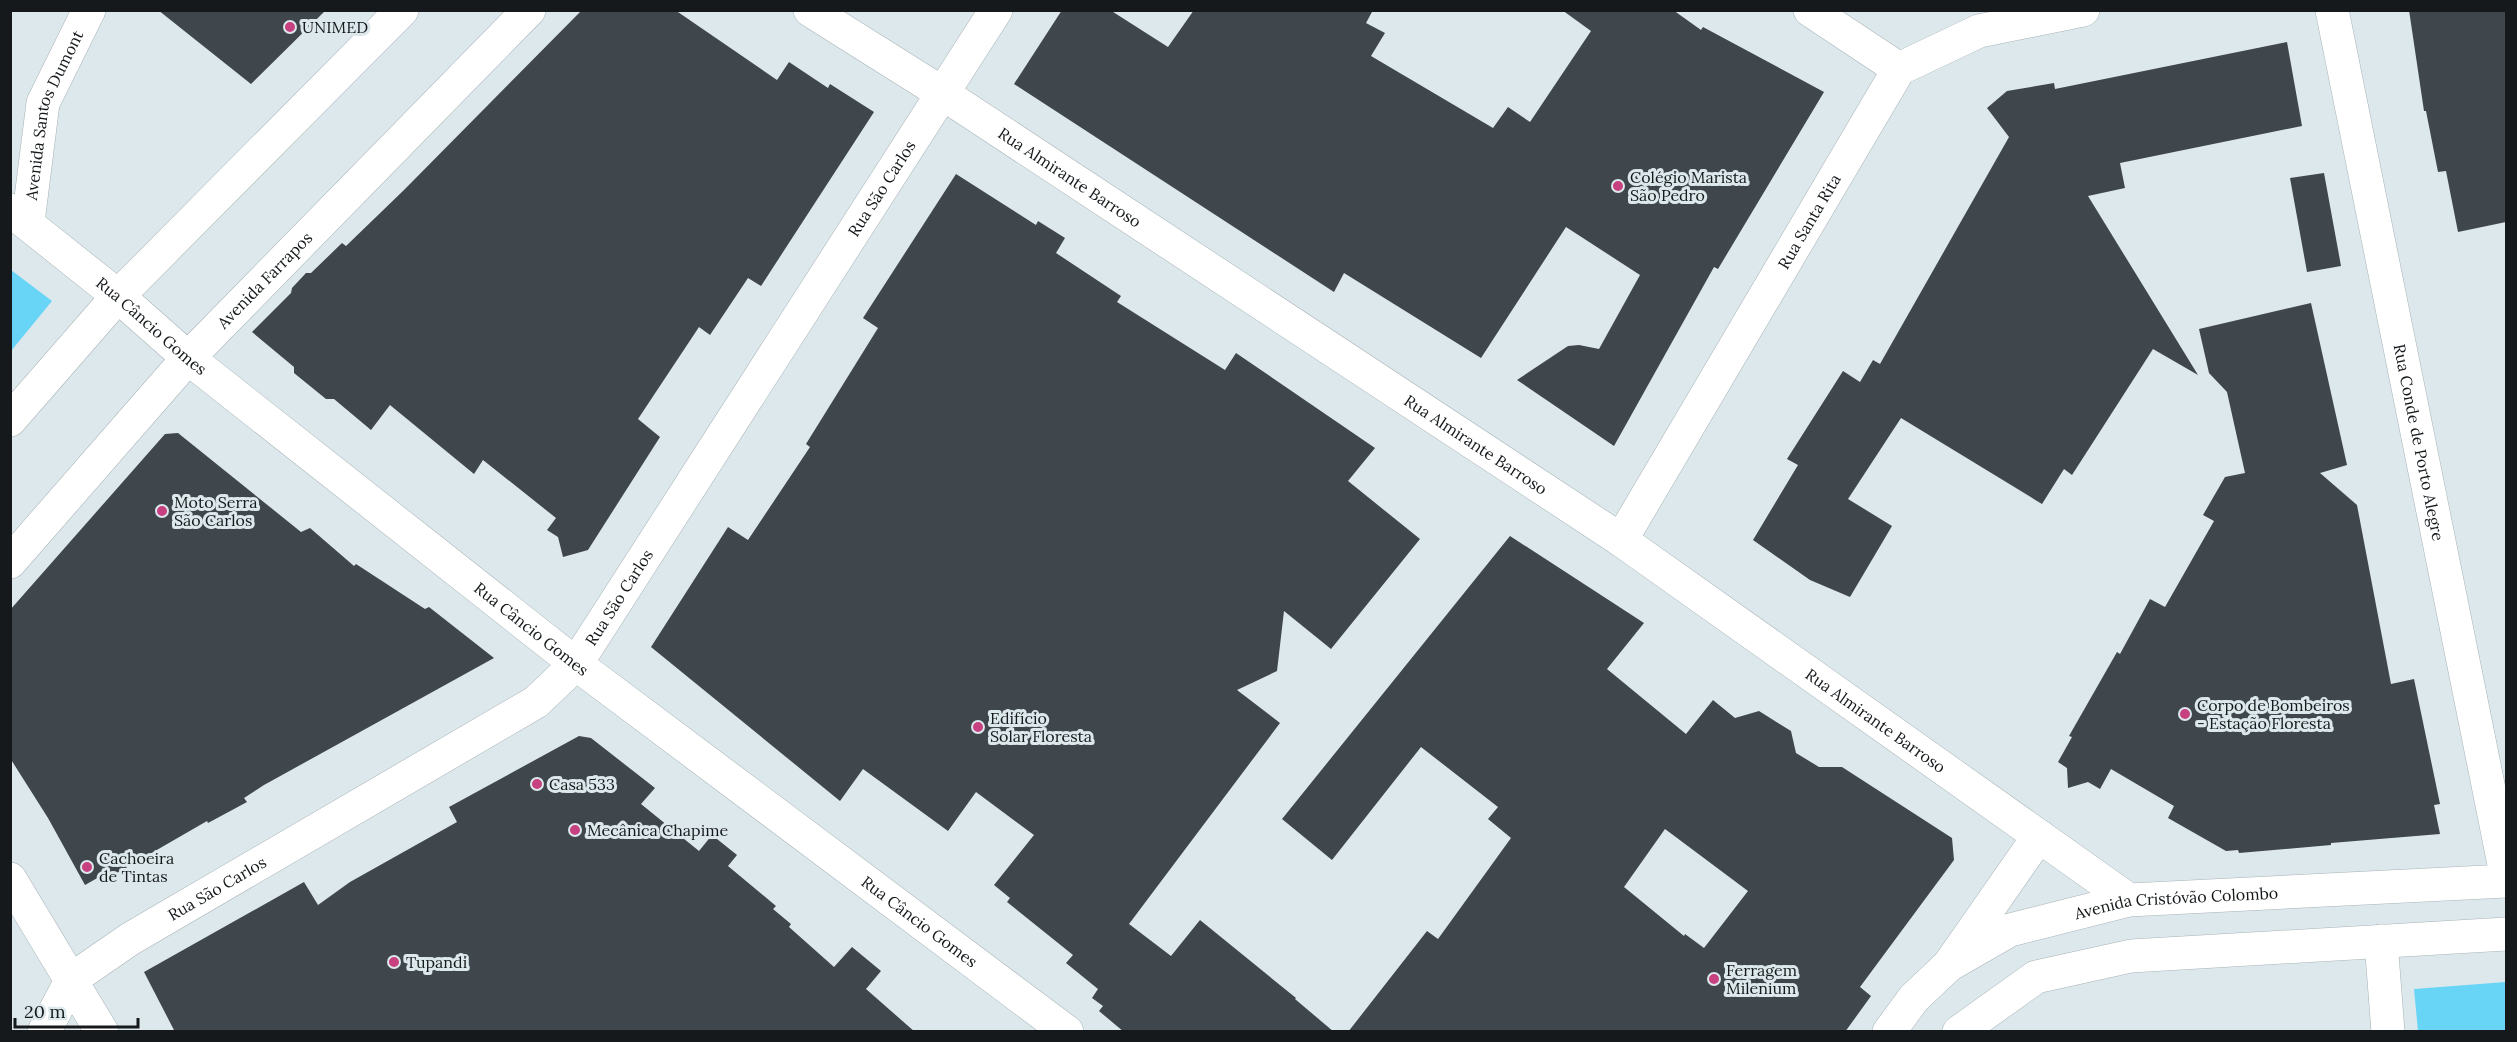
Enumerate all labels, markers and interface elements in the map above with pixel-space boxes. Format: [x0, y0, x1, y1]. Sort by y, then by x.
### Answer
place label: UNIMED [302, 17, 368, 37]
marker: UNIMED [283, 20, 297, 34]
street label: Avenida Santos Dumont [21, 26, 88, 202]
street label: Rua Almirante Barroso [995, 123, 1145, 232]
street label: Rua São Carlos [843, 136, 920, 240]
place label: Colégio Marista São Pedro [1630, 167, 1747, 205]
street label: Rua Santa Rita [1773, 170, 1845, 273]
marker: Colégio Marista São Pedro [1611, 179, 1625, 193]
street label: Avenida Farrapos [212, 227, 316, 333]
street label: Rua Câncio Gomes [92, 273, 211, 379]
street label: Rua Conde de Porto Alegre [2389, 342, 2449, 543]
street label: Rua Almirante Barroso [1400, 390, 1551, 499]
place label: Moto Serra São Carlos [174, 492, 257, 530]
marker: Moto Serra São Carlos [155, 504, 169, 518]
street label: Rua São Carlos [581, 545, 657, 649]
street label: Rua Câncio Gomes [470, 578, 593, 680]
street label: Rua Almirante Barroso [1802, 664, 1950, 777]
place label: Corpo de Bombeiros - Estação Floresta [2197, 695, 2350, 733]
marker: Corpo de Bombeiros - Estação Floresta [2178, 707, 2192, 721]
place label: Edifício Solar Floresta [990, 708, 1092, 746]
marker: Edifício Solar Floresta [971, 720, 985, 734]
place label: Casa 533 [549, 774, 615, 794]
marker: Casa 533 [530, 777, 544, 791]
place label: Mecânica Chapime [587, 820, 728, 840]
marker: Mecânica Chapime [568, 823, 582, 837]
place label: Cachoeira de Tintas [99, 848, 174, 886]
street label: Rua São Carlos [164, 852, 270, 925]
marker: Cachoeira de Tintas [80, 860, 94, 874]
street label: Rua Câncio Gomes [858, 872, 981, 971]
street label: Avenida Cristóvão Colombo [2071, 882, 2279, 924]
place label: Tupandi [406, 952, 467, 972]
marker: Tupandi [387, 955, 401, 969]
place label: Ferragem Milenium [1726, 960, 1797, 998]
marker: Ferragem Milenium [1707, 972, 1721, 986]
scale bar [15, 991, 138, 1029]
text: 20 m [24, 1000, 66, 1023]

